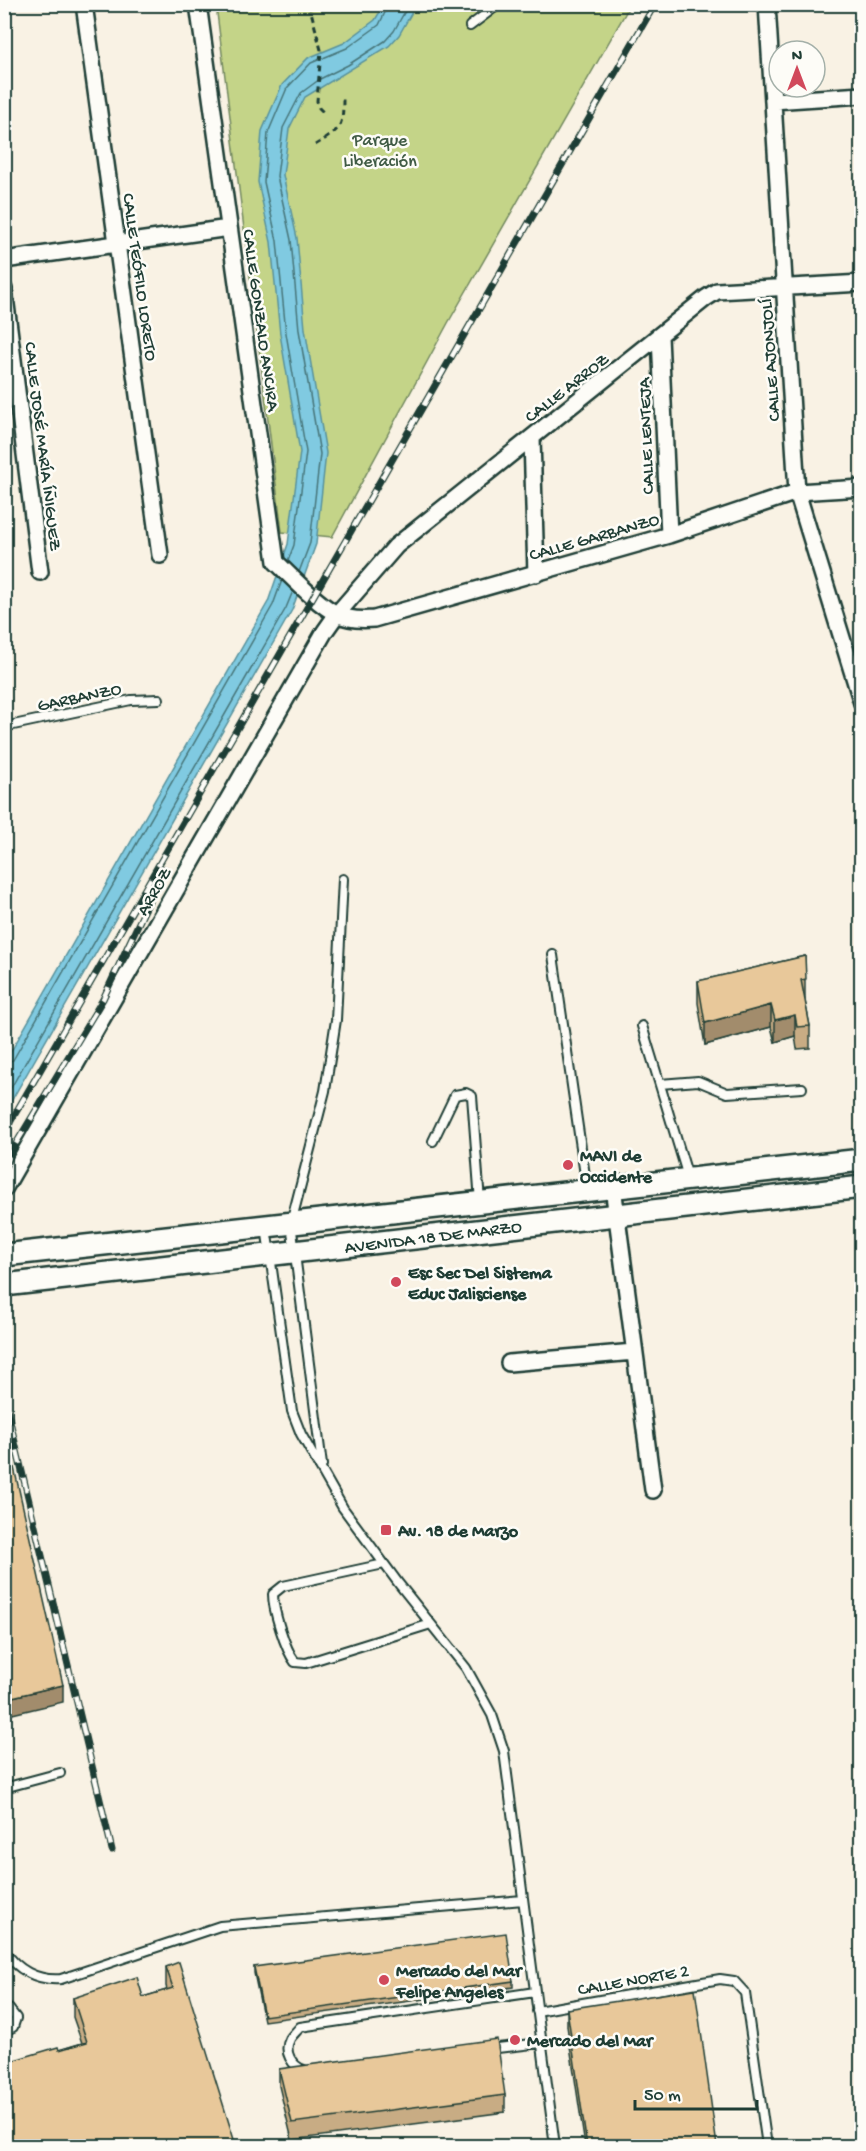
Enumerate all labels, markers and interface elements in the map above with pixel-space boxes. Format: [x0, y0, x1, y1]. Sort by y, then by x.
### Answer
north arrow [767, 39, 827, 99]
text: N [792, 48, 803, 67]
park label: Parque Liberación [343, 131, 417, 173]
street label: CALLE TEÓFILO LORETO [116, 192, 161, 363]
street label: CALLE GONZALO ANCIRA [236, 228, 283, 414]
street label: CALLE AJONJOLÍ [757, 297, 786, 422]
street label: CALLE JOSÉ MARÍA ÍÑIGUEZ [18, 341, 65, 552]
street label: CALLE ARROZ [521, 349, 614, 428]
street label: CALLE LENTEJA [635, 376, 660, 495]
street label: CALLE GARBANZO [527, 510, 662, 567]
street label: GARBANZO [36, 679, 124, 718]
street label: ARROZ [133, 864, 177, 920]
place label: MAVI de Occidente [580, 1147, 653, 1189]
marker: MAVI de Occidente [561, 1158, 575, 1172]
street label: AVENIDA 18 DE MARZO [344, 1217, 523, 1260]
place label: Esc Sec Del Sistema Educ Jalisciense [408, 1264, 553, 1306]
marker: Esc Sec Del Sistema Educ Jalisciense [389, 1275, 403, 1289]
place label: Av. 18 de Marzo [397, 1522, 519, 1543]
marker: Av. 18 de Marzo [379, 1523, 393, 1537]
street label: CALLE NORTE 2 [576, 1961, 691, 2002]
place label: Mercado del Mar Felipe Angeles [395, 1962, 524, 2004]
marker: Mercado del Mar Felipe Angeles [377, 1973, 391, 1987]
place label: Mercado del Mar [527, 2032, 655, 2053]
marker: Mercado del Mar [508, 2033, 522, 2047]
scale bar [635, 2073, 756, 2111]
text: 50 m [644, 2086, 681, 2107]

